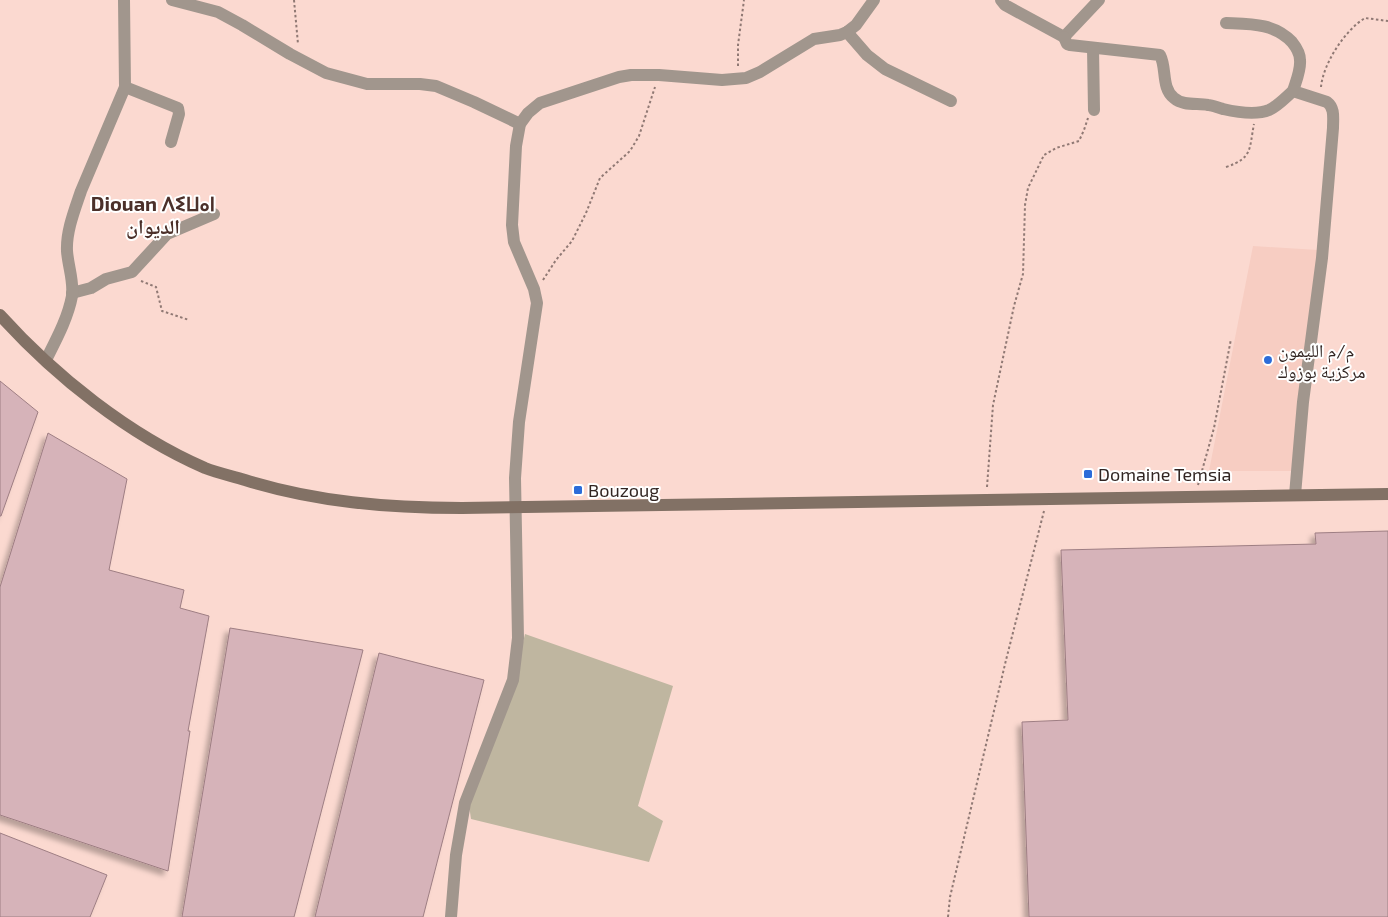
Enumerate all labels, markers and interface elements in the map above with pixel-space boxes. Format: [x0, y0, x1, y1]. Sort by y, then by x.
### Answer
district label: Diouan ⴷⵉⵡⴰⵏ الديوان [91, 191, 215, 239]
place label: م/م الليمون مركزية بوزوك [1278, 339, 1365, 383]
marker: م/م الليمون مركزية بوزوك [1262, 354, 1274, 366]
place label: Domaine Temsia [1098, 463, 1231, 485]
marker: Domaine Temsia [1082, 468, 1094, 480]
place label: Bouzoug [588, 479, 659, 501]
marker: Bouzoug [572, 484, 584, 496]

